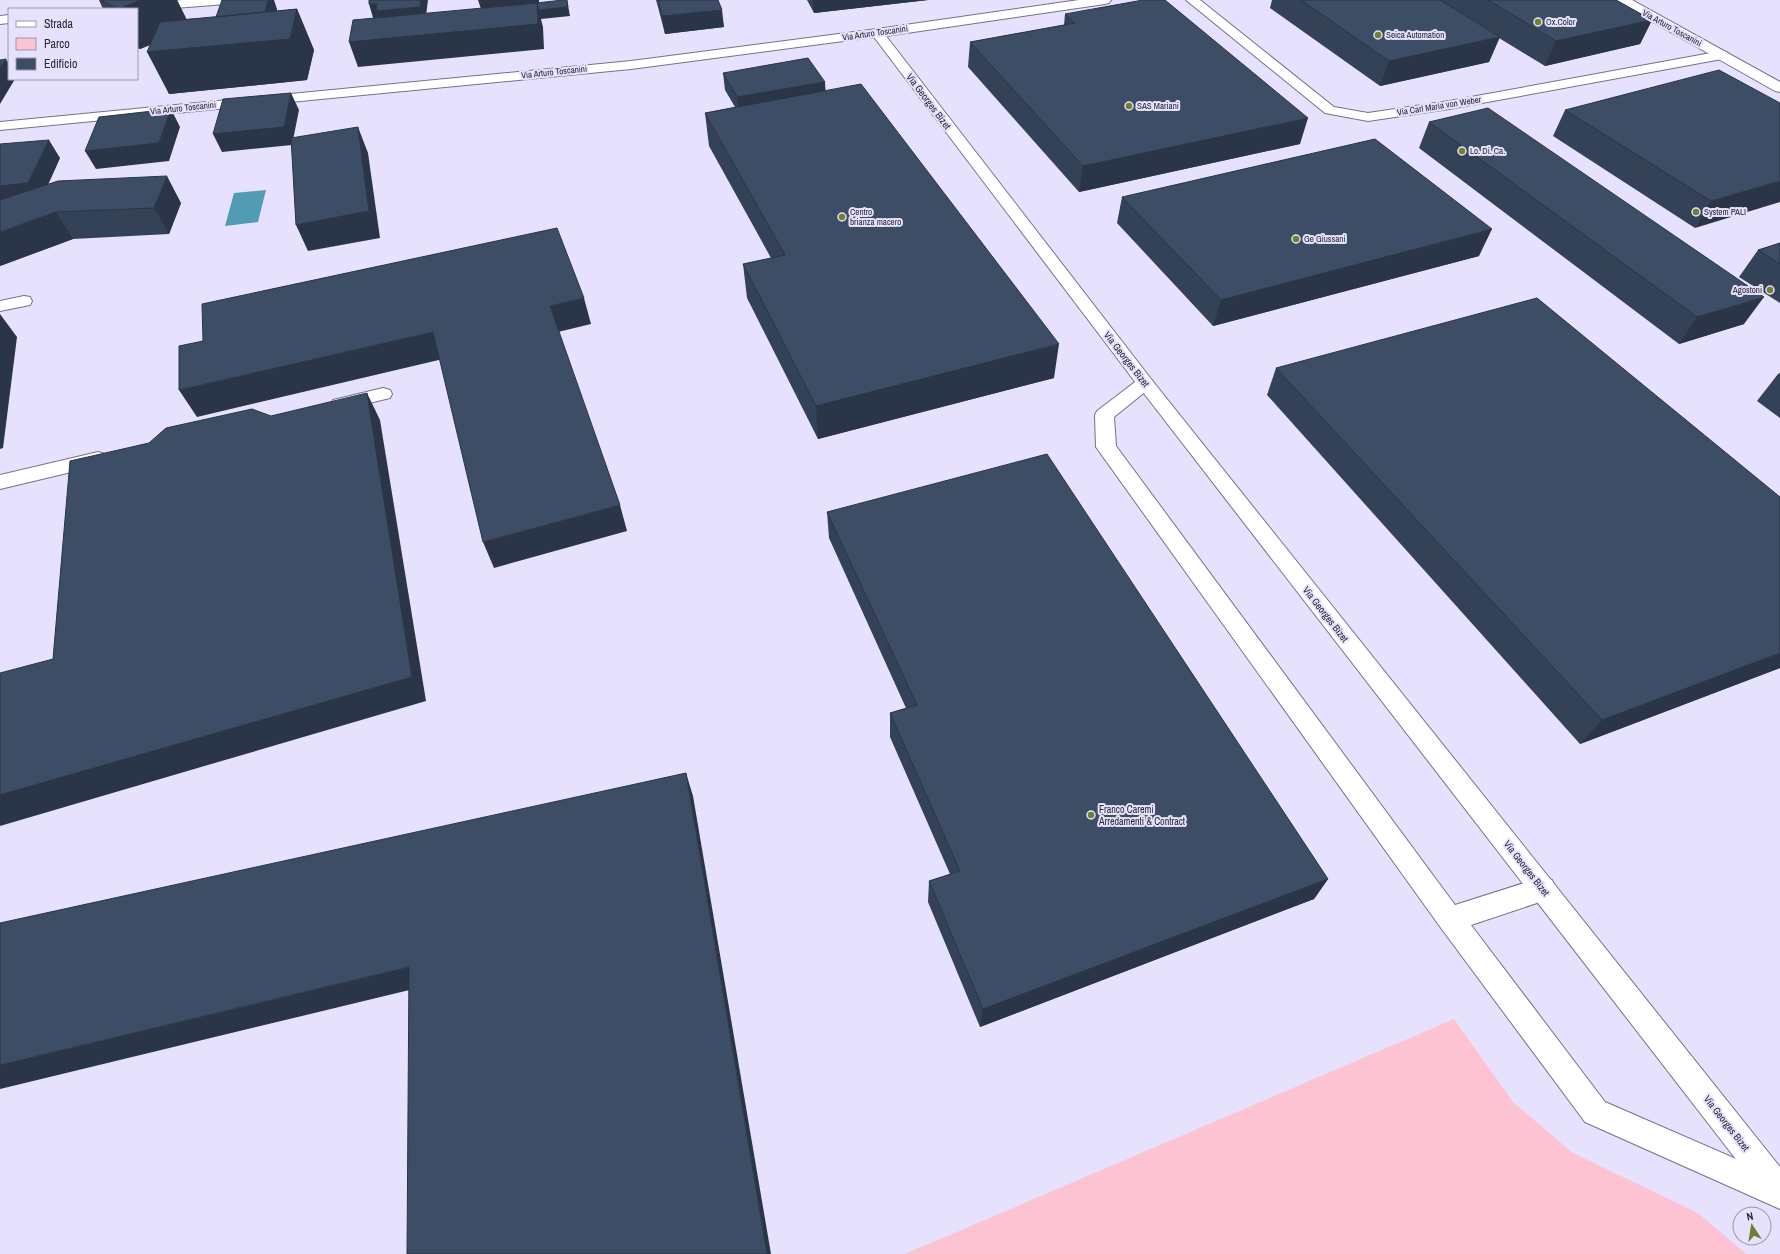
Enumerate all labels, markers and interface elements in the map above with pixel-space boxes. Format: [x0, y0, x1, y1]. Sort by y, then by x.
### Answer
street label: Via Arturo Toscanini [1640, 7, 1704, 49]
legend [8, 8, 138, 80]
text: Strada [44, 16, 74, 32]
place label: Ox.Color [1546, 16, 1576, 28]
marker: Ox.Color [1533, 17, 1543, 27]
street label: Via Arturo Toscanini [841, 22, 909, 44]
place label: Seica Automation [1386, 29, 1444, 41]
marker: Seica Automation [1373, 30, 1383, 40]
text: Parco [44, 36, 70, 52]
text: Edificio [44, 56, 77, 72]
street label: Via Arturo Toscanini [520, 63, 588, 81]
street label: Via Georges Bizet [903, 71, 954, 132]
street label: Via Carl Maria von Weber [1396, 93, 1482, 119]
street label: Via Arturo Toscanini [149, 99, 217, 117]
place label: SAS Mariani [1137, 100, 1179, 112]
marker: SAS Mariani [1124, 101, 1134, 111]
place label: Lo. Di. Ca. [1470, 145, 1505, 157]
marker: Lo. Di. Ca. [1457, 146, 1467, 156]
place label: Centro brianza macero [850, 206, 901, 228]
place label: System PALI [1704, 206, 1746, 218]
marker: System PALI [1691, 207, 1701, 217]
marker: Centro brianza macero [837, 212, 847, 222]
place label: Ge Giussani [1304, 233, 1345, 245]
marker: Ge Giussani [1291, 234, 1301, 244]
place label: Agostoni [1732, 284, 1762, 296]
marker: Agostoni [1765, 285, 1775, 295]
street label: Via Georges Bizet [1101, 329, 1153, 390]
street label: Via Georges Bizet [1300, 584, 1352, 645]
place label: Franco Caremi Arredamenti & Contract [1098, 803, 1186, 828]
marker: Franco Caremi Arredamenti & Contract [1086, 810, 1096, 820]
street label: Via Georges Bizet [1501, 838, 1553, 899]
street label: Via Georges Bizet [1701, 1093, 1753, 1154]
north arrow [1732, 1206, 1772, 1246]
text: N [1745, 1209, 1755, 1224]

